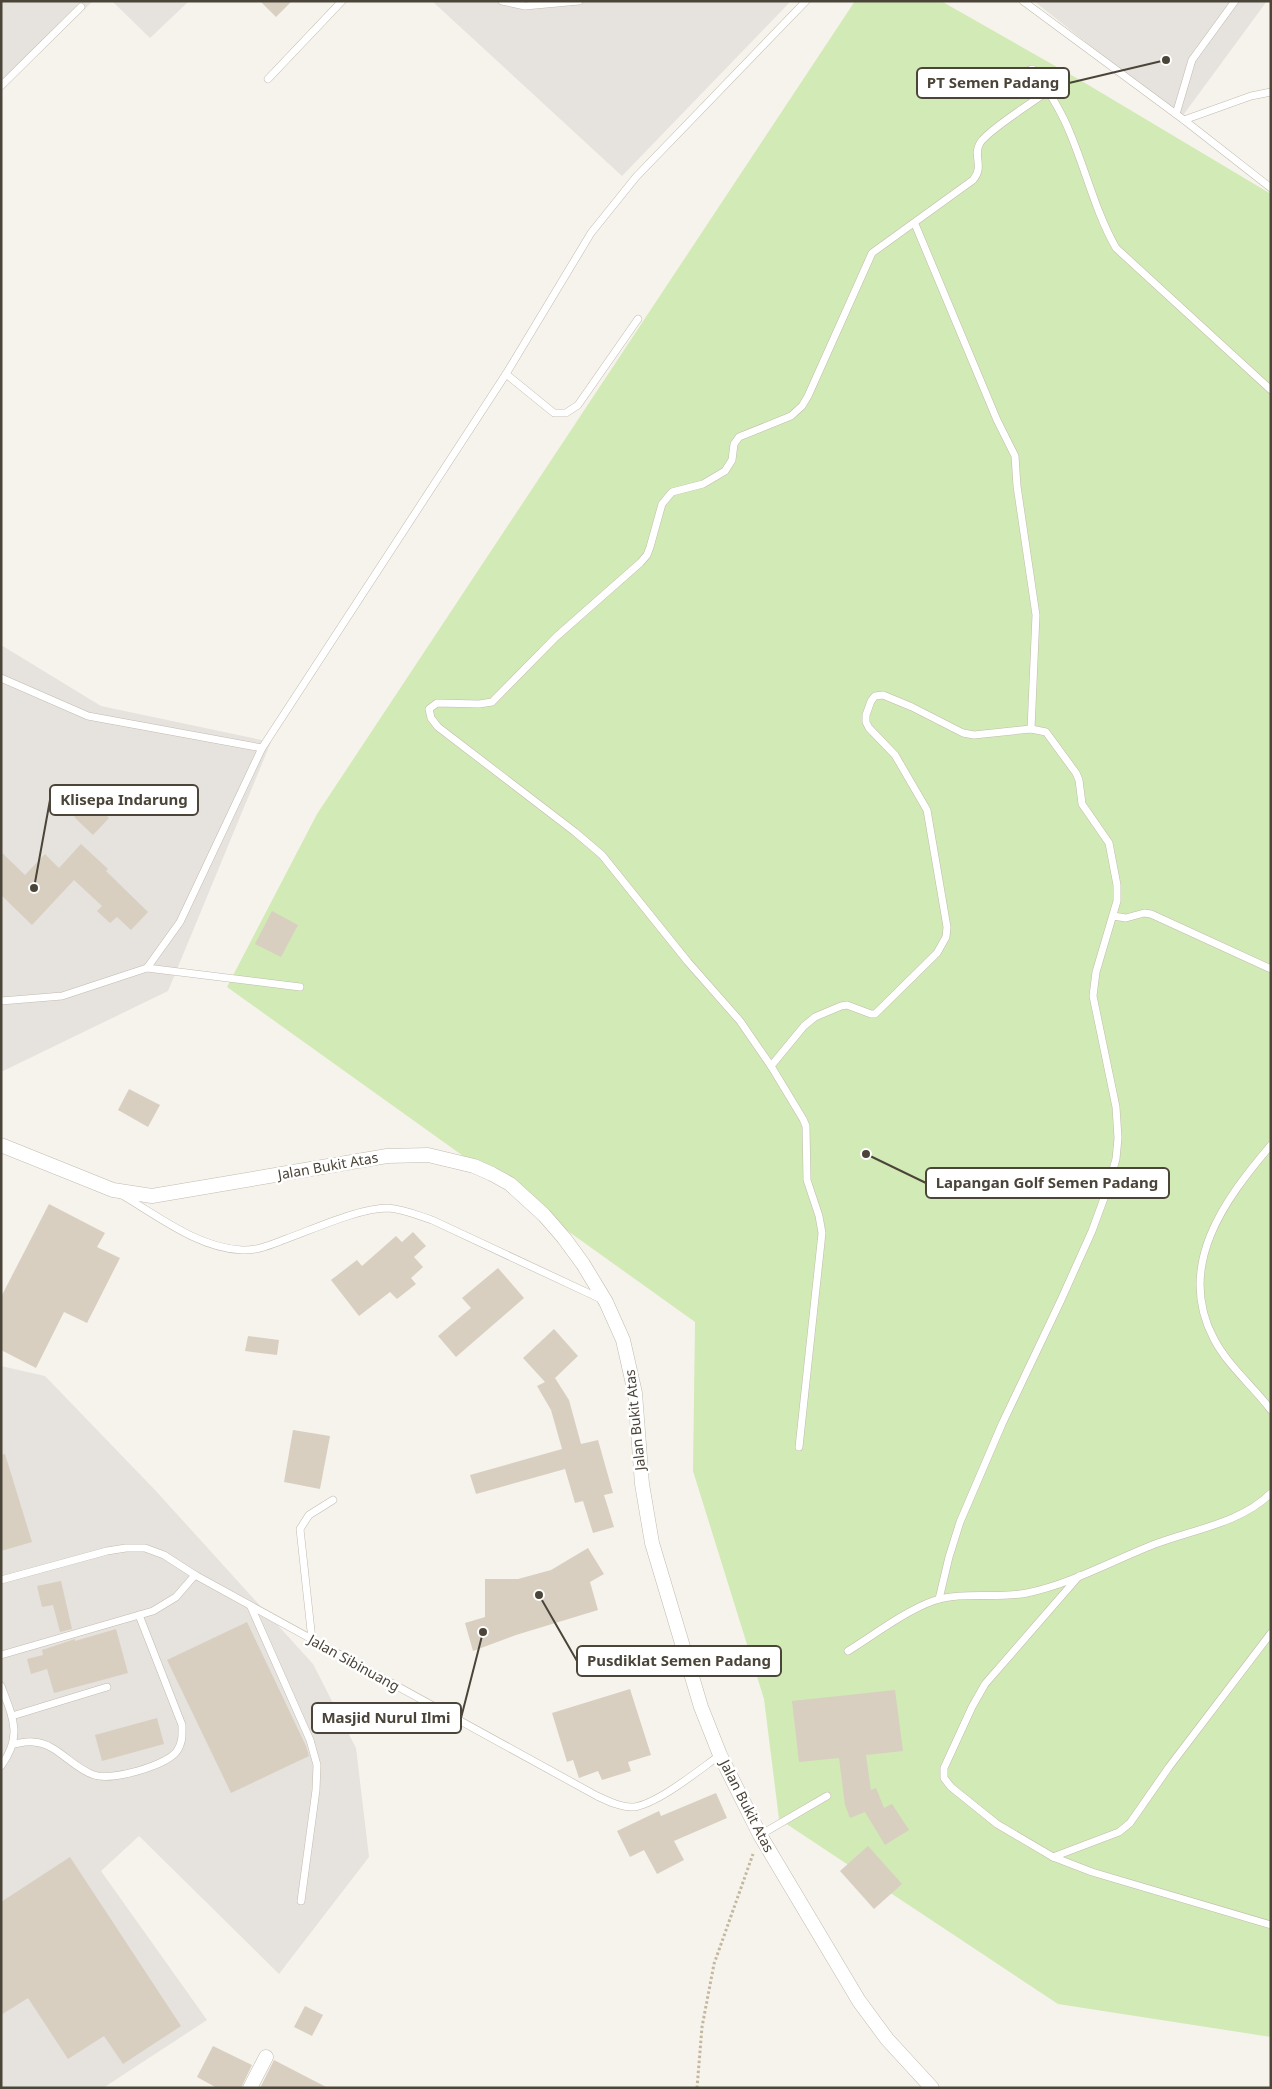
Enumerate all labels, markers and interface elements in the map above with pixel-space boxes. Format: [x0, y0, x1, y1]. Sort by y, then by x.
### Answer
callout: PT Semen Padang [917, 68, 1069, 98]
text: PT Semen Padang [927, 72, 1059, 92]
callout: Klisepa Indarung [50, 785, 198, 815]
text: Klisepa Indarung [60, 789, 188, 809]
street label: Jalan Bukit Atas [274, 1147, 380, 1184]
callout: Lapangan Golf Semen Padang [926, 1168, 1169, 1198]
text: Lapangan Golf Semen Padang [936, 1172, 1158, 1192]
street label: Jalan Bukit Atas [620, 1368, 649, 1474]
street label: Jalan Sibinuang [304, 1629, 403, 1695]
callout: Pusdiklat Semen Padang [577, 1646, 781, 1676]
text: Pusdiklat Semen Padang [587, 1650, 771, 1670]
callout: Masjid Nurul Ilmi [312, 1703, 461, 1733]
text: Masjid Nurul Ilmi [321, 1707, 451, 1727]
street label: Jalan Bukit Atas [715, 1754, 779, 1856]

